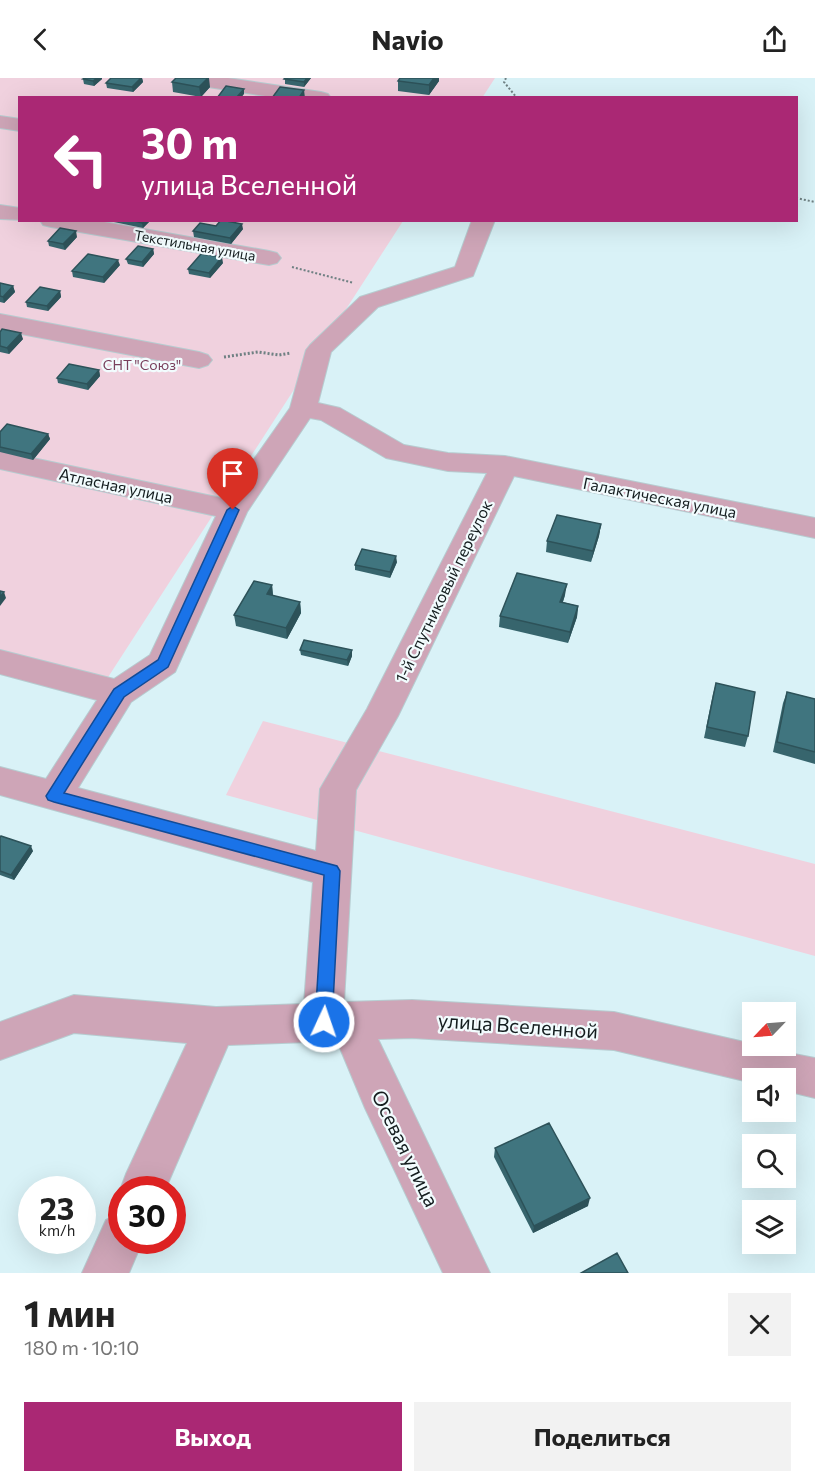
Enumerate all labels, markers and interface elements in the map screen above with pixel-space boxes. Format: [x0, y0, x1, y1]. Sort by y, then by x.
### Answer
icon: back [24, 23, 57, 56]
text: Navio [371, 23, 444, 56]
icon: share [758, 23, 791, 56]
text: 30 m [141, 116, 238, 168]
icon: left [42, 120, 120, 198]
text: улица Вселенной [141, 168, 357, 201]
street label: Текстильная улица [133, 226, 257, 264]
park label: СНТ "Союз" [103, 356, 181, 373]
pin [207, 448, 258, 510]
icon: arrive [216, 457, 249, 490]
street label: Атласная улица [58, 464, 174, 506]
street label: Галактическая улица [582, 473, 738, 521]
street label: 1-й Спутниковый переулок [391, 496, 496, 685]
position arrow [292, 990, 356, 1054]
north arrow [742, 1002, 796, 1056]
map controls [742, 1002, 796, 1254]
street label: улица Вселенной [437, 1007, 599, 1043]
button: sound [742, 1068, 796, 1122]
street label: Осевая улица [367, 1086, 445, 1210]
button: search [742, 1134, 796, 1188]
speed limit sign: 30 [108, 1176, 186, 1254]
text: 23 [40, 1189, 74, 1226]
button: layers [742, 1200, 796, 1254]
text: km/h [39, 1221, 75, 1239]
text: 1 мин [24, 1290, 116, 1334]
button: close [728, 1293, 791, 1356]
text: 180 m · 10:10 [24, 1335, 139, 1359]
button: Выход [24, 1402, 402, 1471]
button: Поделиться [414, 1402, 791, 1471]

